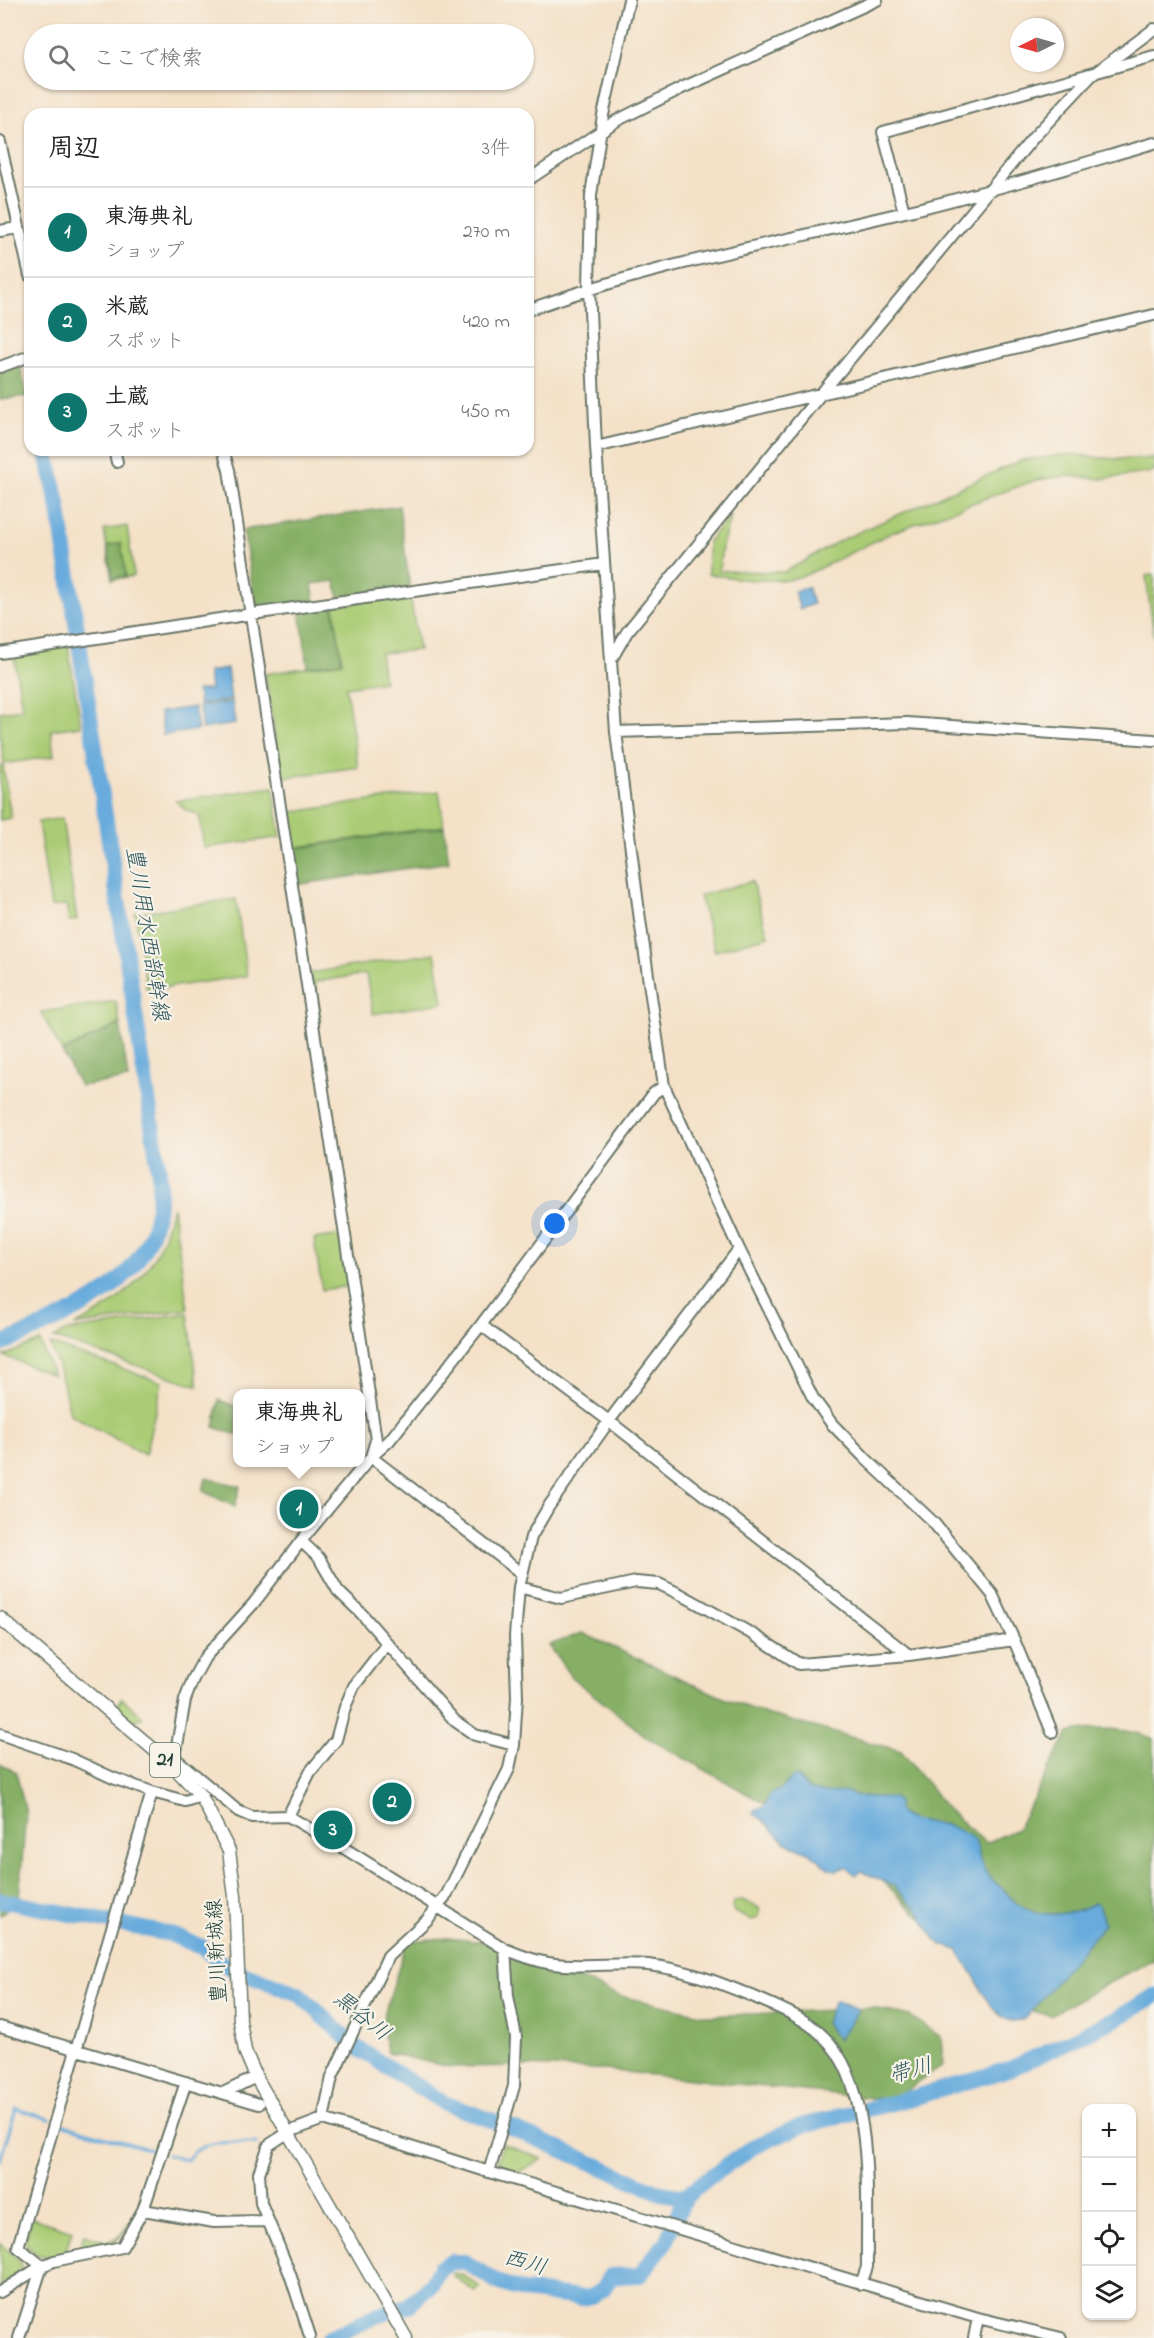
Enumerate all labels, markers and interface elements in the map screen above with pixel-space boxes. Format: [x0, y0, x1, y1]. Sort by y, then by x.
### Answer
north arrow [1010, 18, 1064, 72]
search box [24, 24, 534, 90]
icon: search [45, 41, 78, 74]
text: ここで検索 [93, 44, 203, 76]
text: 周辺 [48, 131, 100, 169]
text: 3件 [482, 135, 510, 164]
text: 東海典礼 [105, 202, 193, 234]
text: 1 [64, 218, 71, 247]
text: 270 m [463, 218, 510, 247]
text: ショップ [105, 238, 184, 267]
text: 米蔵 [105, 292, 149, 324]
text: 2 [63, 308, 72, 337]
text: 420 m [463, 308, 510, 337]
text: スポット [105, 328, 185, 357]
text: 土蔵 [105, 382, 149, 414]
text: 3 [63, 398, 72, 427]
text: 450 m [461, 398, 510, 427]
text: スポット [105, 418, 185, 447]
water label: 豊川用水西部幹線 [116, 845, 176, 1024]
your location [540, 1209, 569, 1238]
popup [233, 1389, 365, 1467]
text: 東海典礼 [255, 1398, 343, 1430]
text: ショップ [255, 1434, 334, 1463]
pin: 1 [280, 1486, 318, 1532]
road number: 21 [150, 1743, 180, 1777]
pin: 2 [372, 1780, 412, 1824]
pin: 3 [314, 1808, 352, 1852]
street label: 豊川新城線 [200, 1898, 236, 2004]
water label: 黒谷川 [325, 1984, 397, 2050]
water label: 帯川 [886, 2051, 936, 2093]
map controls [1082, 2104, 1136, 2320]
button: + [1082, 2104, 1136, 2158]
button: − [1082, 2158, 1136, 2212]
button: locate [1082, 2212, 1136, 2266]
water label: 西川 [499, 2243, 551, 2285]
button: layers [1082, 2266, 1136, 2320]

